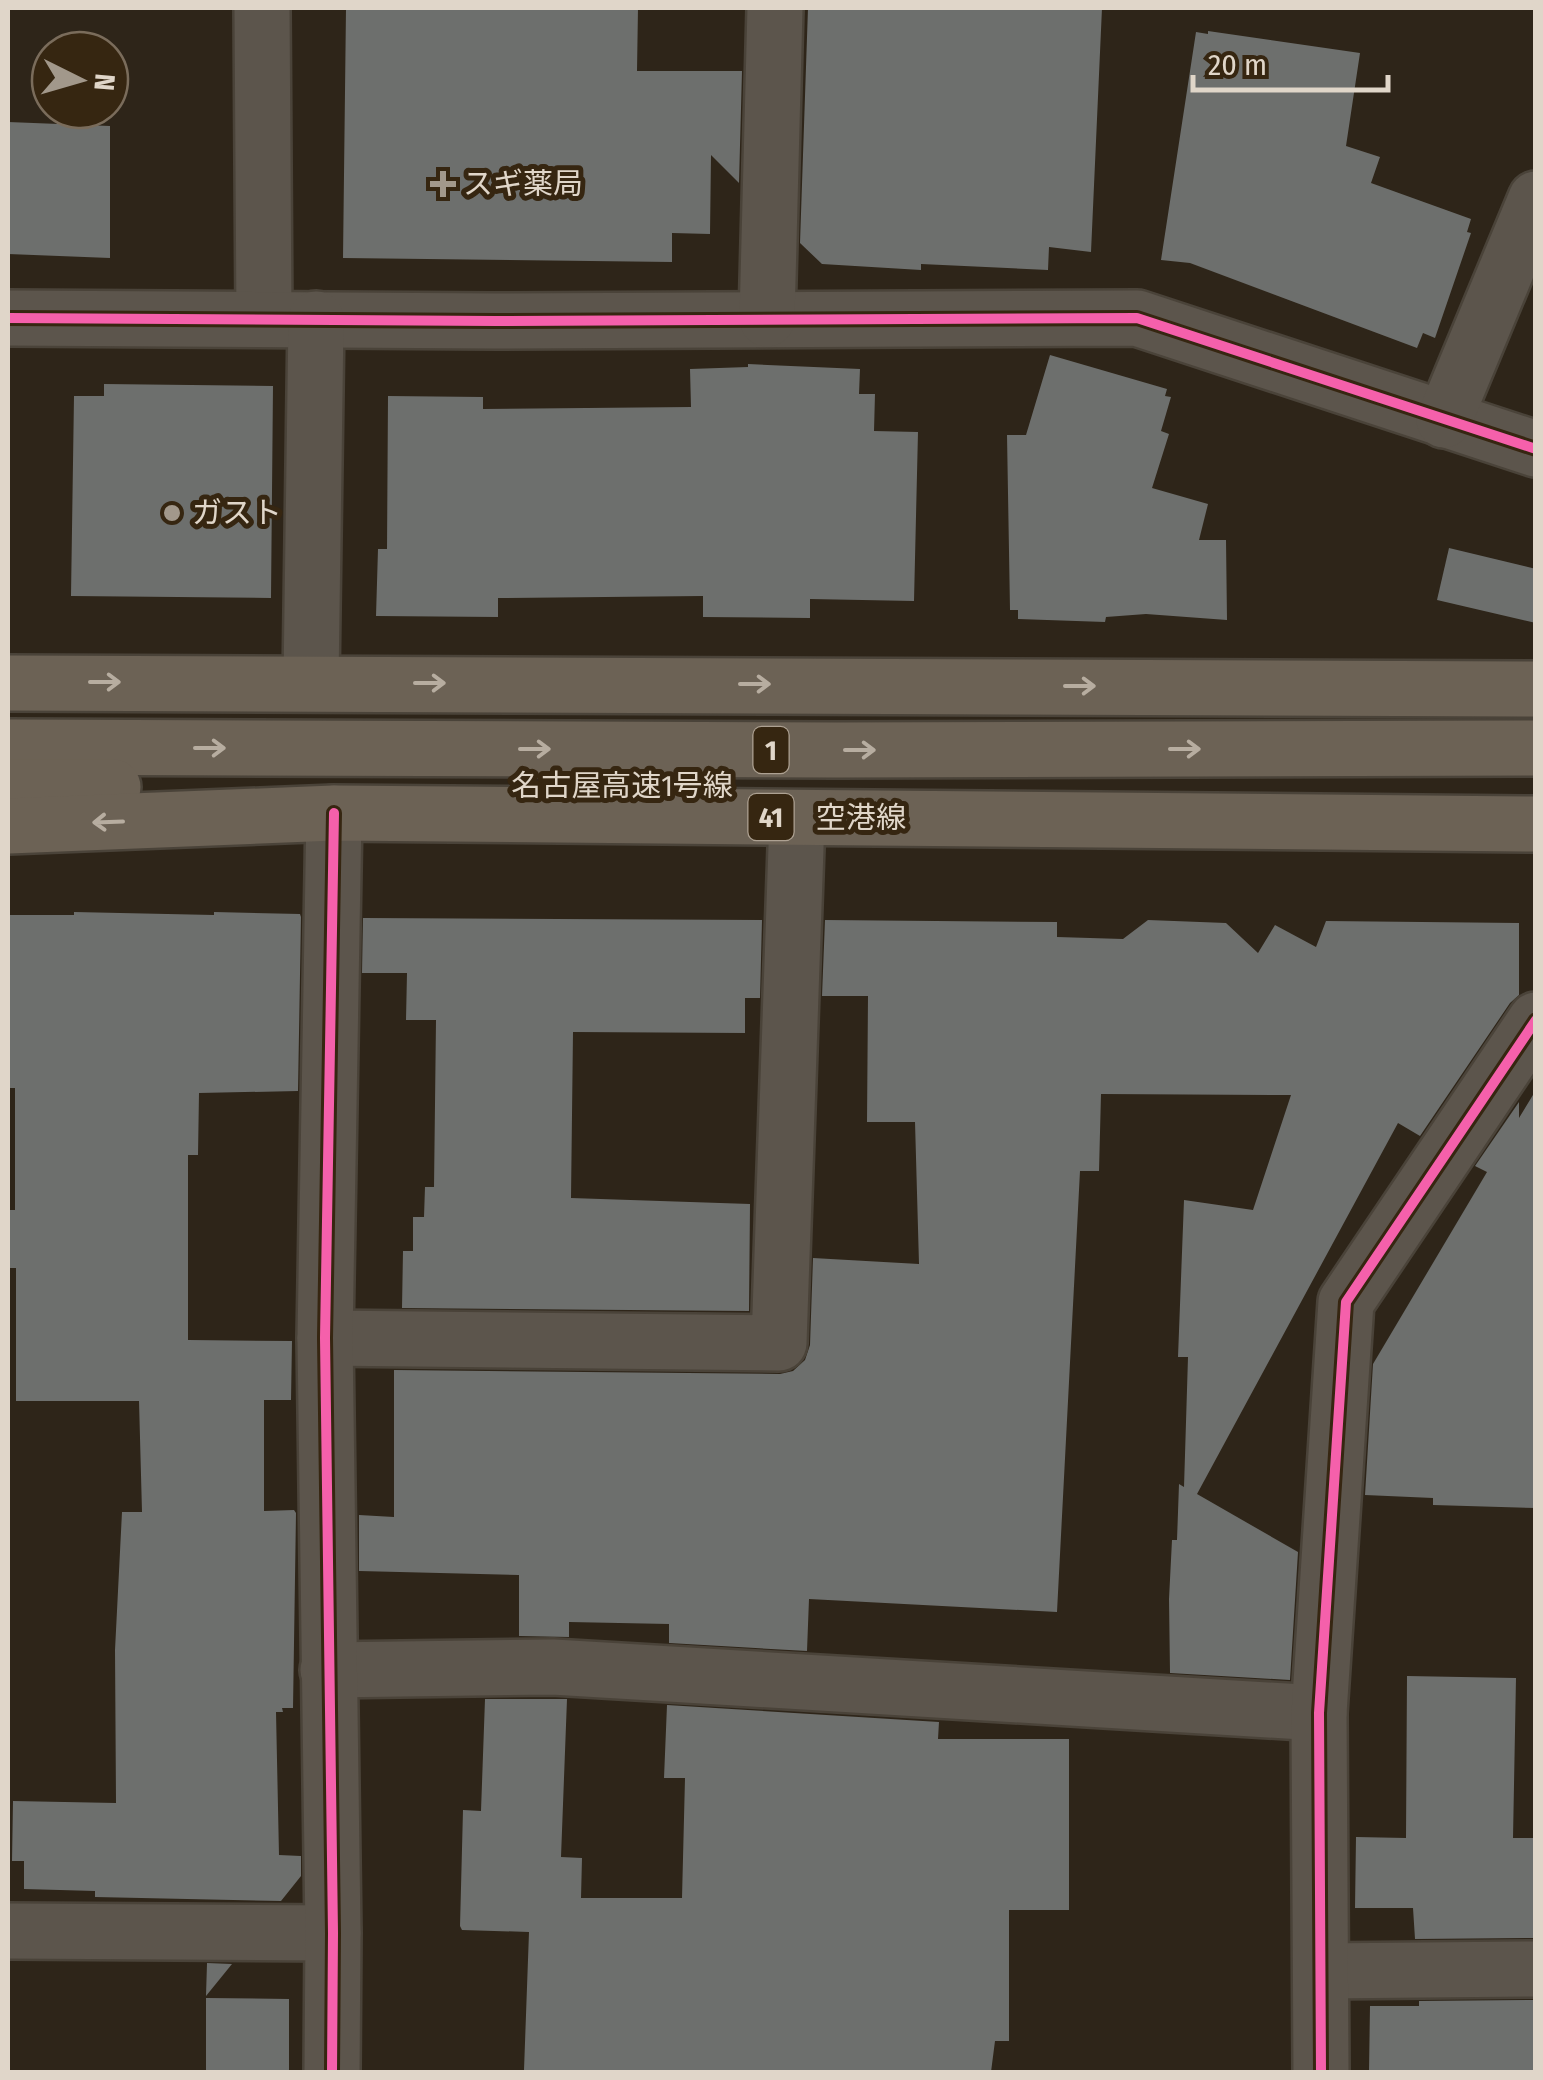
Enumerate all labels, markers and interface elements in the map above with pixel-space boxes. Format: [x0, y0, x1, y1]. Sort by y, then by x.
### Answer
north arrow [30, 30, 130, 130]
scale bar [1193, 30, 1388, 92]
text: 20 m [1208, 47, 1267, 83]
text: N [87, 72, 122, 92]
place label: スギ薬局 [463, 166, 583, 202]
marker: スギ薬局 [432, 173, 454, 195]
place label: ガスト [192, 495, 282, 531]
marker: ガスト [161, 502, 183, 524]
one-way arrow [88, 672, 120, 692]
one-way arrow [412, 674, 445, 692]
one-way arrow [738, 675, 770, 694]
one-way arrow [1062, 676, 1095, 696]
road number: 1 [754, 727, 788, 773]
one-way arrow [192, 738, 225, 758]
one-way arrow [518, 740, 550, 758]
one-way arrow [842, 740, 875, 760]
one-way arrow [1168, 740, 1200, 759]
street label: 名古屋高速1号線 [511, 768, 733, 804]
road number: 41 [748, 794, 794, 840]
street label: 空港線 [816, 800, 906, 836]
one-way arrow [93, 813, 125, 832]

